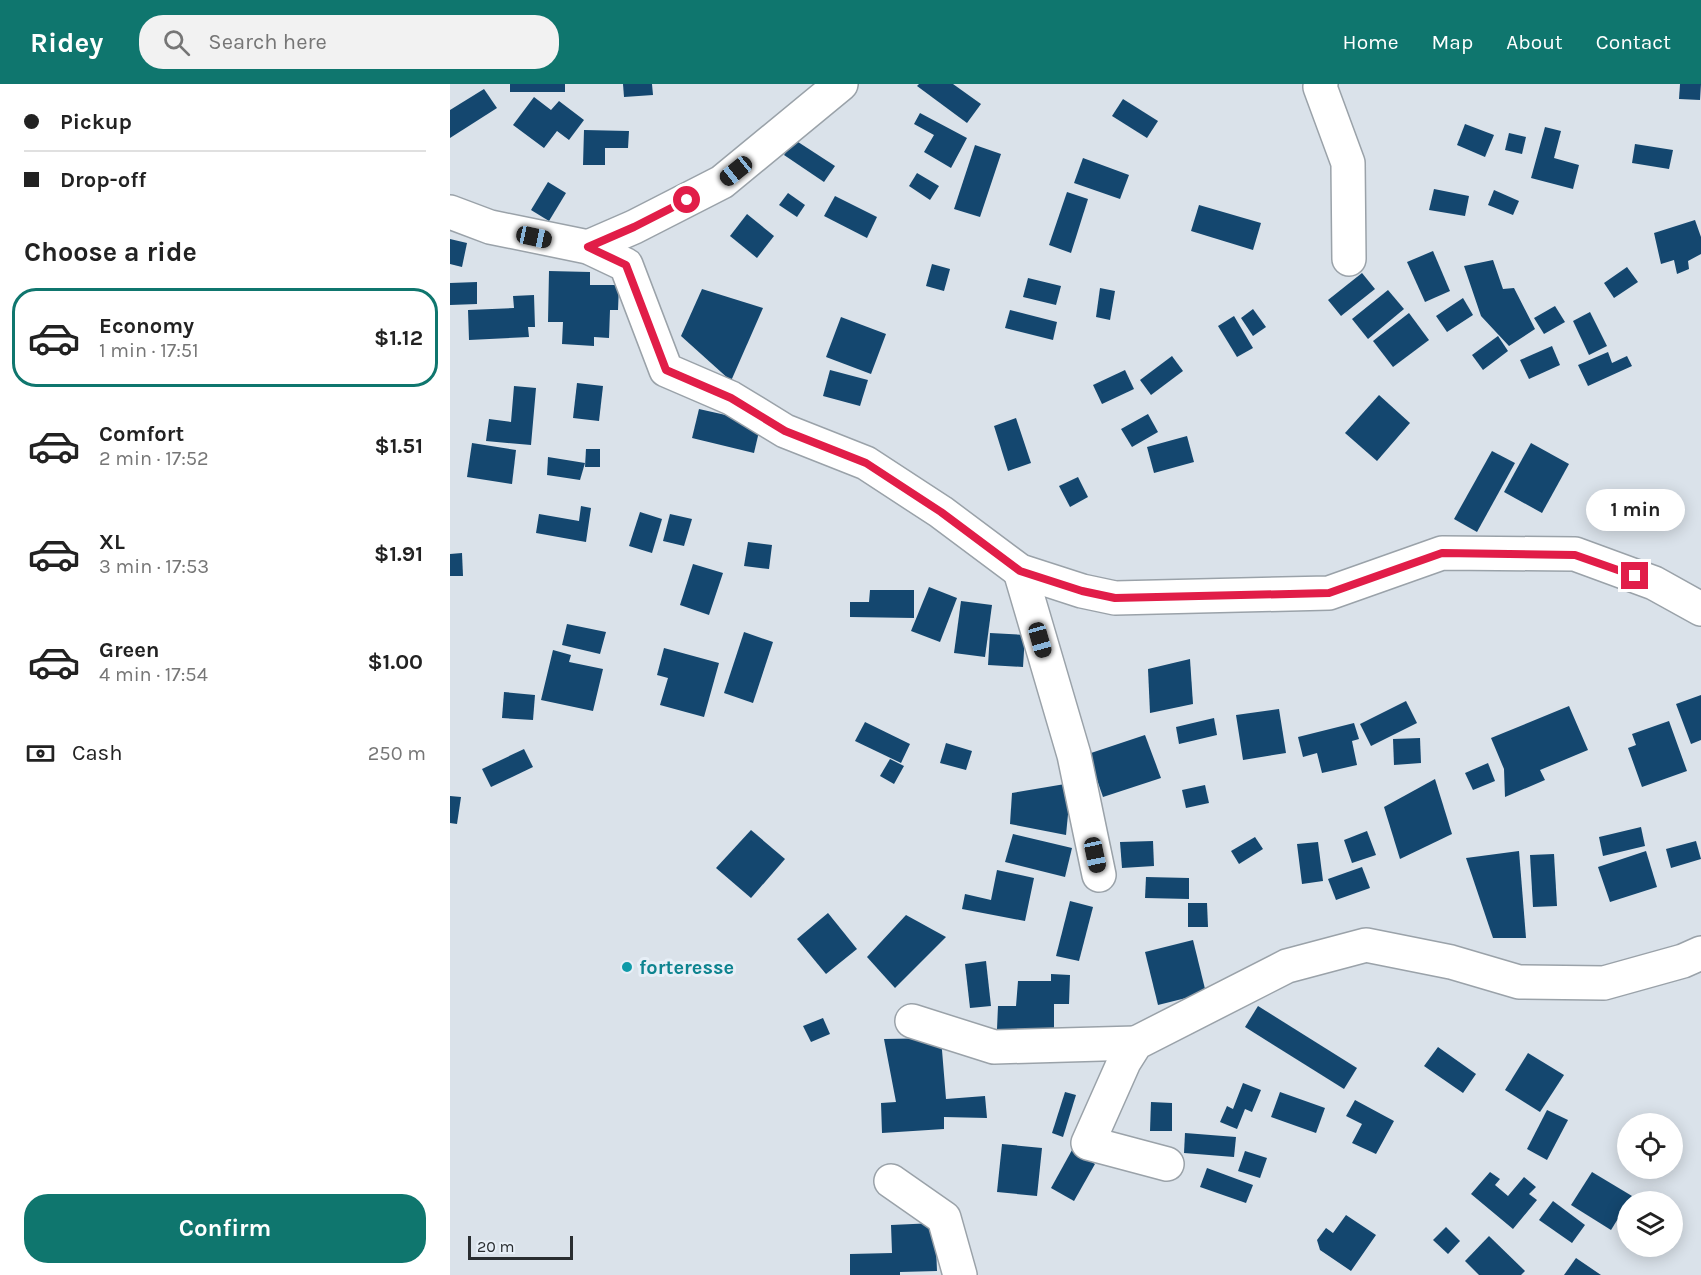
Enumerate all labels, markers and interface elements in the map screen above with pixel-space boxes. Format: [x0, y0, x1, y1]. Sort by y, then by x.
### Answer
search box [139, 15, 559, 69]
text: Ridey [30, 26, 103, 59]
icon: search [160, 26, 193, 59]
text: Search here [208, 29, 327, 55]
text: Home [1343, 30, 1399, 54]
text: Map [1432, 30, 1473, 54]
text: About [1506, 30, 1563, 54]
text: Contact [1596, 30, 1671, 54]
text: Pickup [60, 109, 132, 135]
car [716, 153, 756, 189]
text: Drop-off [60, 167, 146, 193]
route start [673, 186, 700, 213]
car [515, 224, 553, 250]
text: Choose a ride [24, 236, 197, 268]
icon: car [27, 311, 81, 365]
text: Economy [99, 313, 194, 339]
text: $1.12 [374, 325, 423, 351]
text: 1 min · 17:51 [99, 339, 199, 362]
icon: car [27, 419, 81, 473]
text: Comfort [99, 421, 184, 447]
text: $1.51 [375, 433, 423, 459]
text: 2 min · 17:52 [99, 447, 209, 470]
callout: 1 min [1586, 489, 1684, 531]
text: 1 min [1610, 498, 1661, 521]
icon: car [27, 527, 81, 581]
text: XL [99, 529, 125, 555]
text: $1.91 [374, 541, 423, 567]
text: 3 min · 17:53 [99, 555, 209, 578]
route end [1621, 562, 1648, 589]
car [1026, 620, 1054, 660]
icon: car [27, 635, 81, 689]
text: Green [99, 637, 160, 663]
text: $1.00 [367, 649, 423, 675]
text: 4 min · 17:54 [99, 663, 208, 686]
icon: cash [24, 737, 57, 770]
text: Cash [72, 740, 122, 766]
text: 250 m [368, 742, 426, 765]
car [1082, 836, 1108, 874]
place label: forteresse [639, 956, 734, 979]
marker: forteresse [620, 960, 634, 974]
map controls [1617, 1113, 1683, 1257]
button: locate [1617, 1113, 1683, 1179]
button: layers [1617, 1191, 1683, 1257]
button: Confirm [24, 1194, 426, 1263]
scale bar [468, 1233, 573, 1260]
text: 20 m [477, 1237, 515, 1256]

